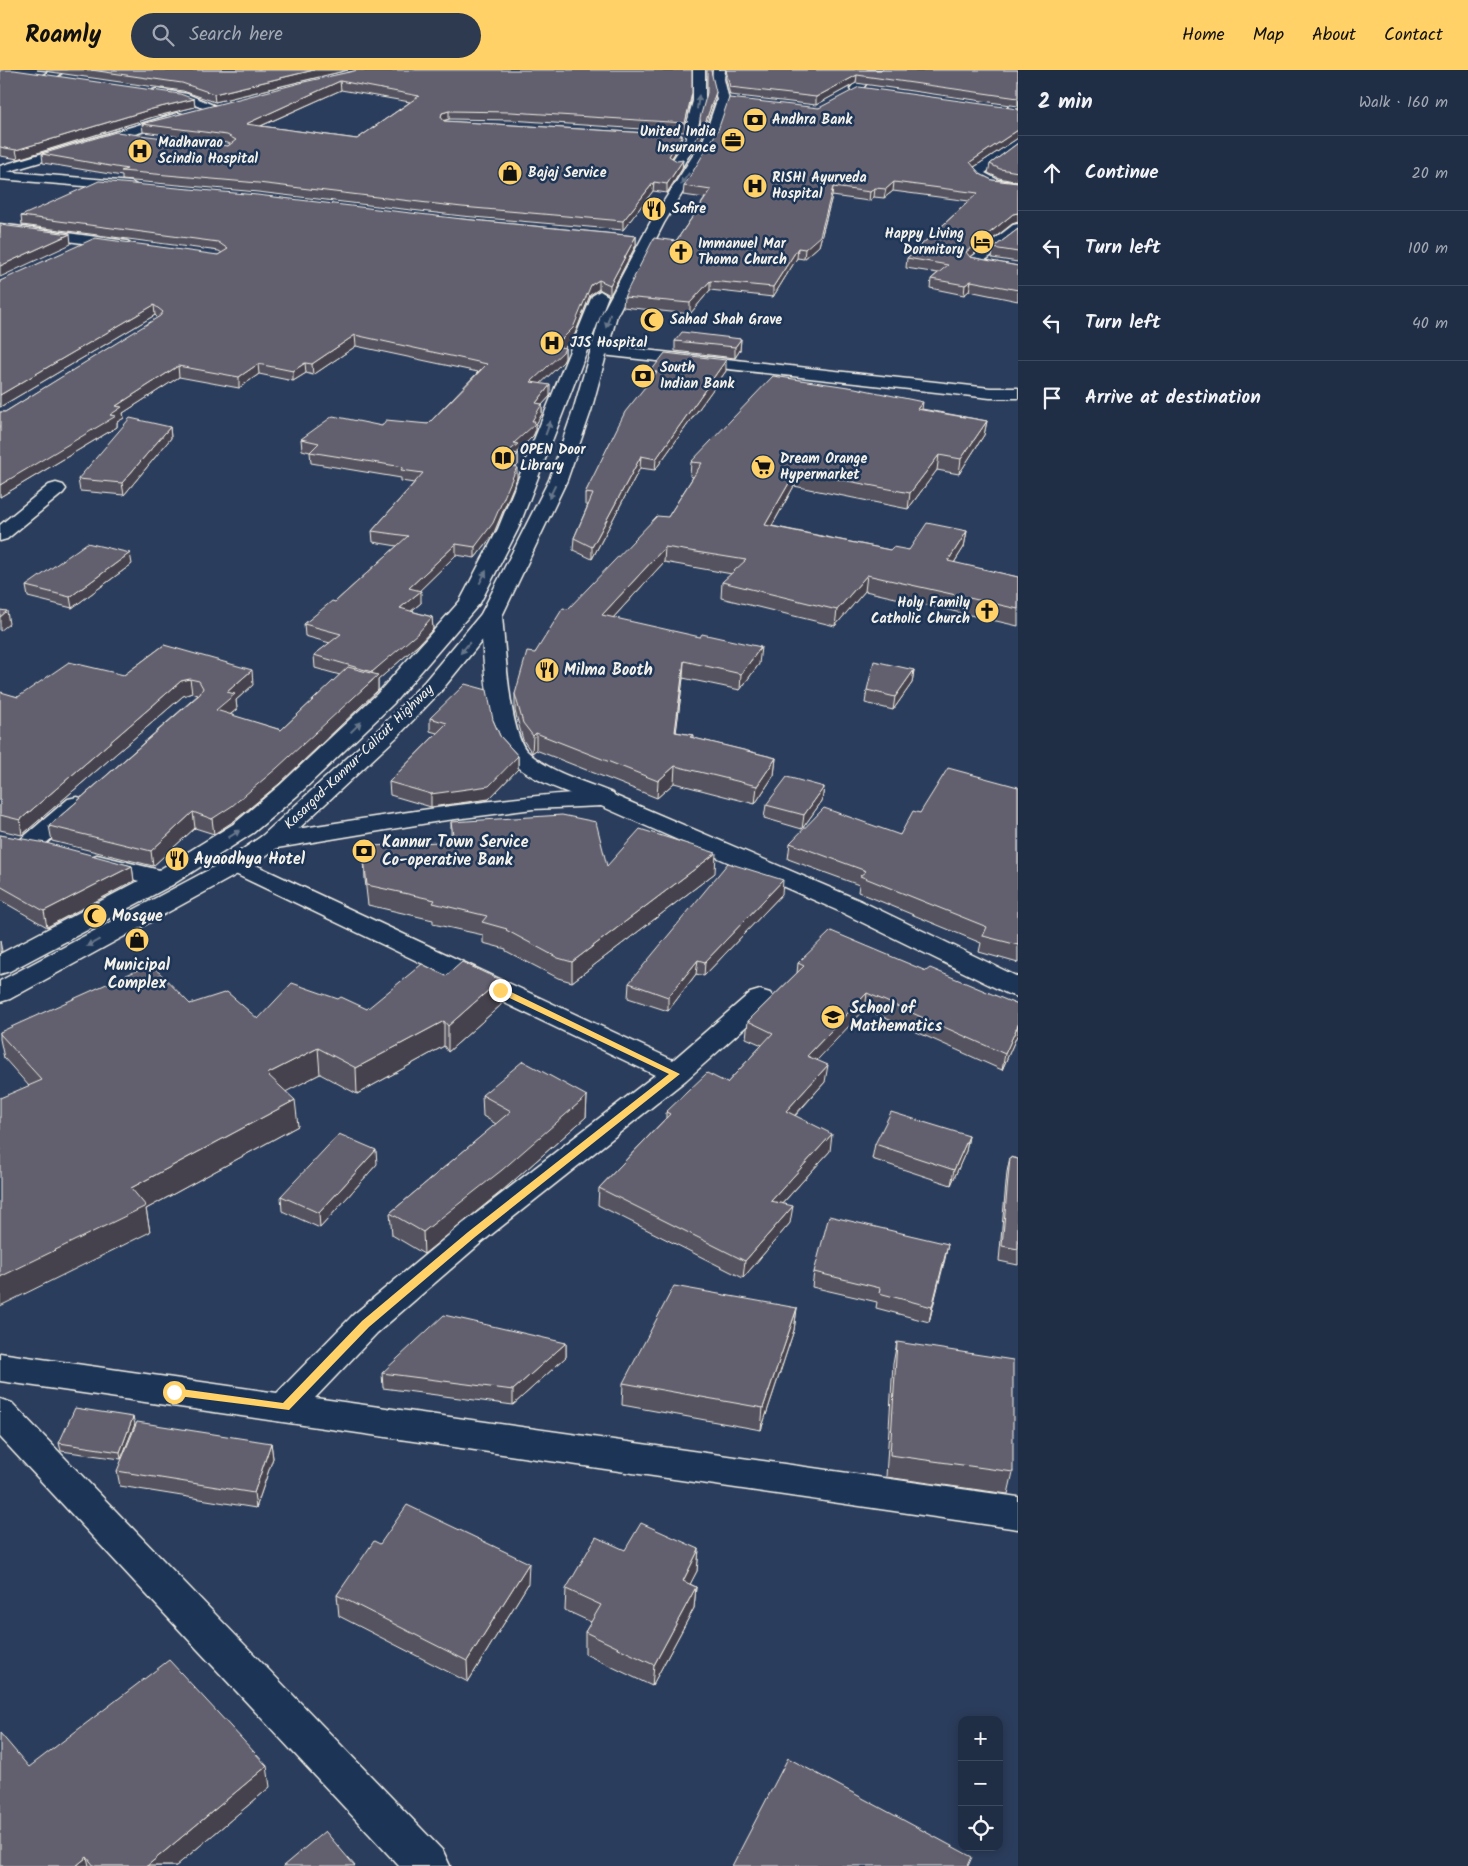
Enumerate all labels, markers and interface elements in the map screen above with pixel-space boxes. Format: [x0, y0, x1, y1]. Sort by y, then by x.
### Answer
search box [131, 13, 481, 58]
text: Roamly [25, 16, 101, 55]
text: Search here [189, 20, 283, 50]
icon: search [149, 21, 177, 49]
text: Home [1182, 21, 1225, 50]
text: Map [1253, 21, 1284, 50]
text: About [1312, 21, 1356, 50]
text: Contact [1384, 21, 1443, 50]
text: 2 min [1038, 86, 1093, 119]
text: Walk · 160 m [1359, 90, 1448, 115]
one-way arrow [694, 94, 702, 110]
bank icon: Andhra Bank [742, 107, 768, 133]
place label: Andhra Bank [772, 109, 853, 131]
place label: United India Insurance [640, 121, 716, 159]
office icon: United India Insurance [720, 127, 746, 153]
place label: Madhavrao Scindia Hospital [158, 132, 258, 170]
hospital icon: Madhavrao Scindia Hospital [127, 138, 153, 164]
text: Continue [1085, 158, 1158, 188]
icon: ahead [1038, 159, 1066, 187]
shop icon: Bajaj Service [497, 160, 523, 186]
text: 20 m [1412, 161, 1448, 186]
place label: Bajaj Service [528, 162, 607, 184]
place label: RISHI Ayurveda Hospital [772, 167, 867, 205]
one-way arrow [680, 172, 690, 186]
hospital icon: RISHI Ayurveda Hospital [742, 173, 768, 199]
restaurant icon: Safire [641, 196, 667, 222]
place label: Safire [672, 198, 706, 220]
place label: Happy Living Dormitory [885, 223, 965, 261]
hotel icon: Happy Living Dormitory [969, 229, 995, 255]
place label: Immanuel Mar Thoma Church [698, 233, 787, 271]
text: Turn left [1085, 233, 1160, 263]
icon: left [1038, 234, 1066, 262]
text: 100 m [1408, 236, 1448, 261]
church icon: Immanuel Mar Thoma Church [668, 239, 694, 265]
mosque icon: Sahad Shah Grave [639, 307, 665, 333]
text: Turn left [1085, 308, 1160, 338]
place label: Sahad Shah Grave [670, 309, 782, 331]
icon: left [1038, 309, 1066, 337]
text: 40 m [1412, 311, 1448, 336]
one-way arrow [603, 314, 611, 329]
hospital icon: JJS Hospital [539, 330, 565, 356]
place label: JJS Hospital [570, 332, 647, 354]
place label: South Indian Bank [660, 357, 735, 395]
bank icon: South Indian Bank [630, 363, 656, 389]
text: Arrive at destination [1085, 383, 1261, 413]
icon: arrive [1038, 384, 1066, 412]
one-way arrow [545, 421, 552, 436]
place label: OPEN Door Library [520, 439, 586, 477]
library icon: OPEN Door Library [490, 445, 516, 471]
place label: Dream Orange Hypermarket [780, 448, 868, 486]
supermarket icon: Dream Orange Hypermarket [750, 454, 776, 480]
one-way arrow [548, 485, 556, 499]
one-way arrow [479, 570, 487, 584]
place label: Holy Family Catholic Church [871, 592, 971, 630]
church icon: Holy Family Catholic Church [974, 598, 1000, 624]
one-way arrow [459, 642, 470, 655]
restaurant icon: Milma Booth [534, 657, 560, 683]
place label: Milma Booth [564, 658, 653, 683]
street label: Kasargod-Kannur-Calicut Highway [279, 679, 439, 835]
one-way arrow [349, 721, 361, 733]
one-way arrow [227, 829, 240, 839]
place label: Kannur Town Service Co-operative Bank [382, 830, 529, 873]
bank icon: Kannur Town Service Co-operative Bank [351, 838, 377, 864]
restaurant icon: Ayaodhya Hotel [164, 846, 190, 872]
place label: Ayaodhya Hotel [194, 847, 306, 872]
mosque icon: Mosque [82, 903, 108, 929]
place label: Mosque [112, 904, 163, 929]
shop icon: Municipal Complex [124, 927, 150, 953]
one-way arrow [86, 938, 100, 947]
place label: Municipal Complex [104, 953, 171, 996]
route end [489, 979, 512, 1002]
place label: School of Mathematics [850, 996, 943, 1039]
school or university icon: School of Mathematics [820, 1004, 846, 1030]
route start [163, 1381, 186, 1404]
map controls [958, 1716, 1003, 1851]
button: + [958, 1716, 1003, 1761]
button: − [958, 1761, 1003, 1806]
button: locate [958, 1806, 1003, 1851]

